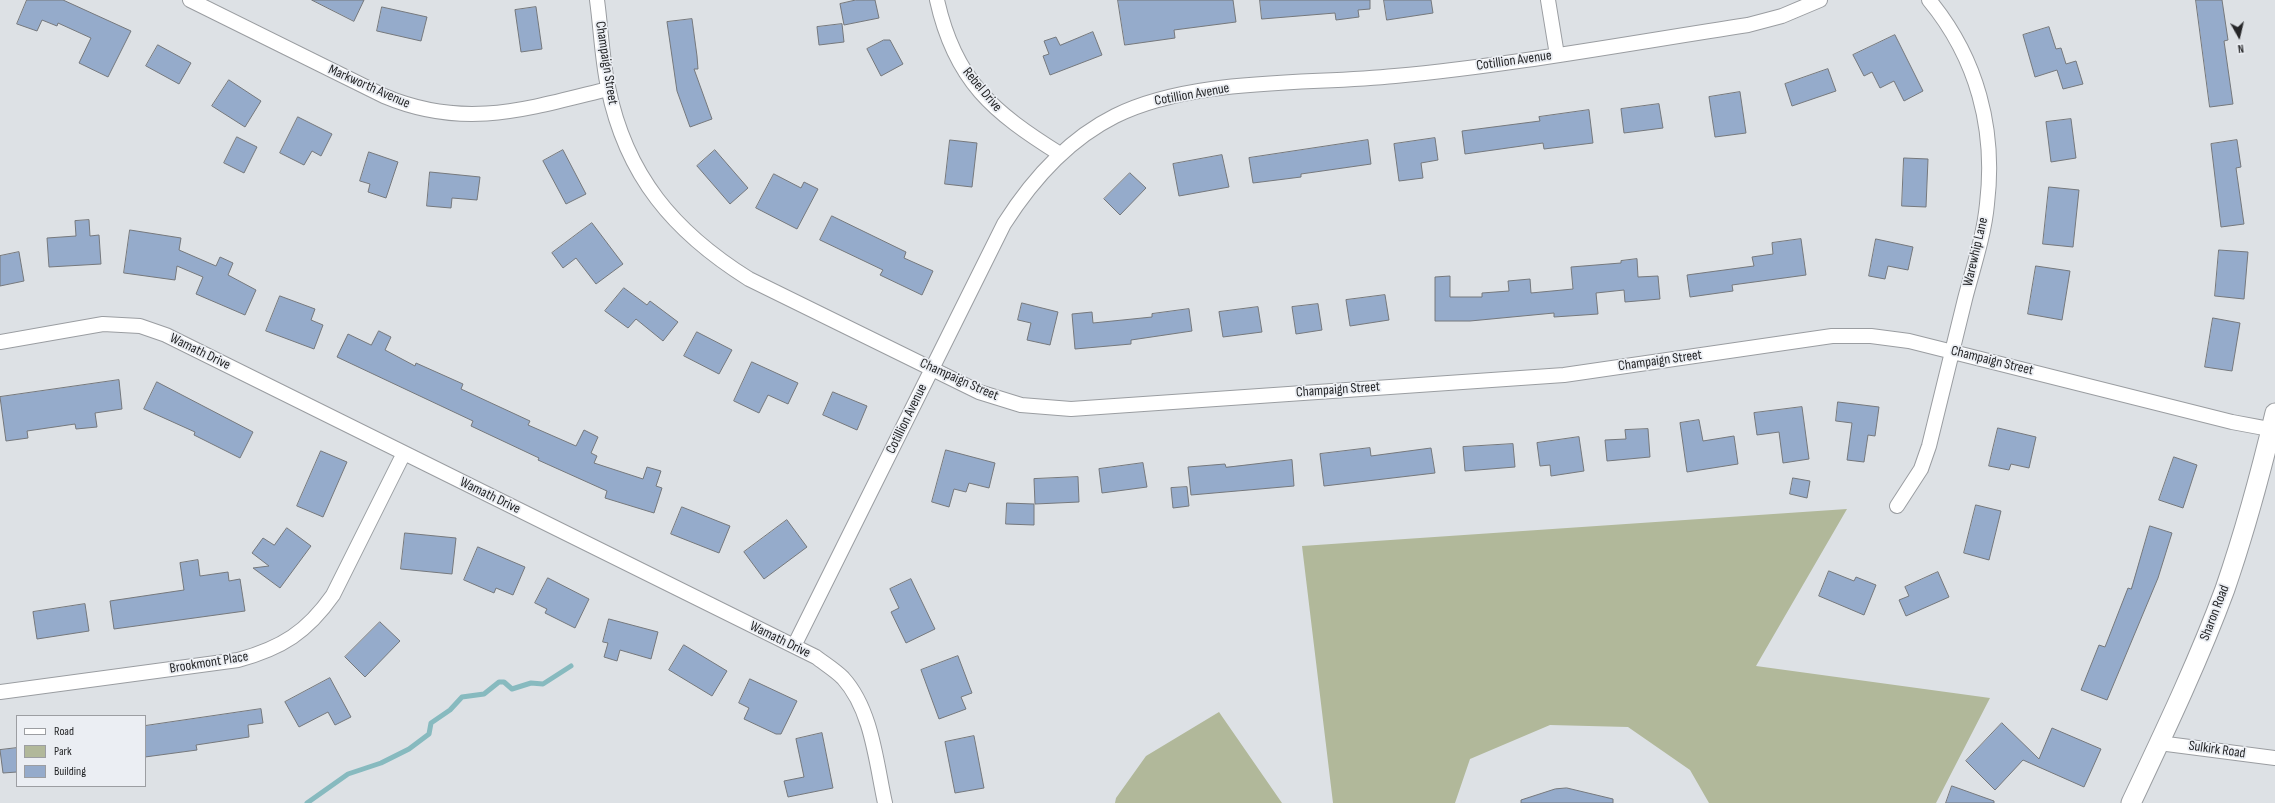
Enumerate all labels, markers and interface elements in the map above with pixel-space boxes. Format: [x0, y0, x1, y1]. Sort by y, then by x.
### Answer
north arrow [2219, 16, 2259, 56]
street label: Champaign Street [591, 20, 621, 106]
text: N [2237, 42, 2245, 55]
street label: Cotillion Avenue [1475, 47, 1553, 75]
street label: Markworth Avenue [326, 62, 412, 112]
street label: Rebel Drive [959, 64, 1005, 116]
street label: Cotillion Avenue [1153, 80, 1231, 110]
street label: Warewhip Lane [1960, 216, 1992, 288]
street label: Wamath Drive [167, 330, 233, 374]
street label: Champaign Street [1949, 343, 2035, 379]
street label: Champaign Street [1617, 347, 1703, 375]
street label: Champaign Street [917, 355, 1001, 405]
street label: Champaign Street [1295, 379, 1381, 401]
street label: Cotillion Avenue [883, 381, 931, 457]
street label: Wamath Drive [457, 474, 523, 518]
street label: Sharon Road [2197, 583, 2233, 643]
street label: Wamath Drive [747, 618, 813, 662]
street label: Brookmont Place [168, 648, 250, 678]
legend [16, 715, 146, 787]
text: Road [54, 724, 74, 739]
street label: Sulkirk Road [2187, 738, 2247, 762]
text: Park [54, 744, 72, 759]
text: Building [54, 764, 86, 779]

